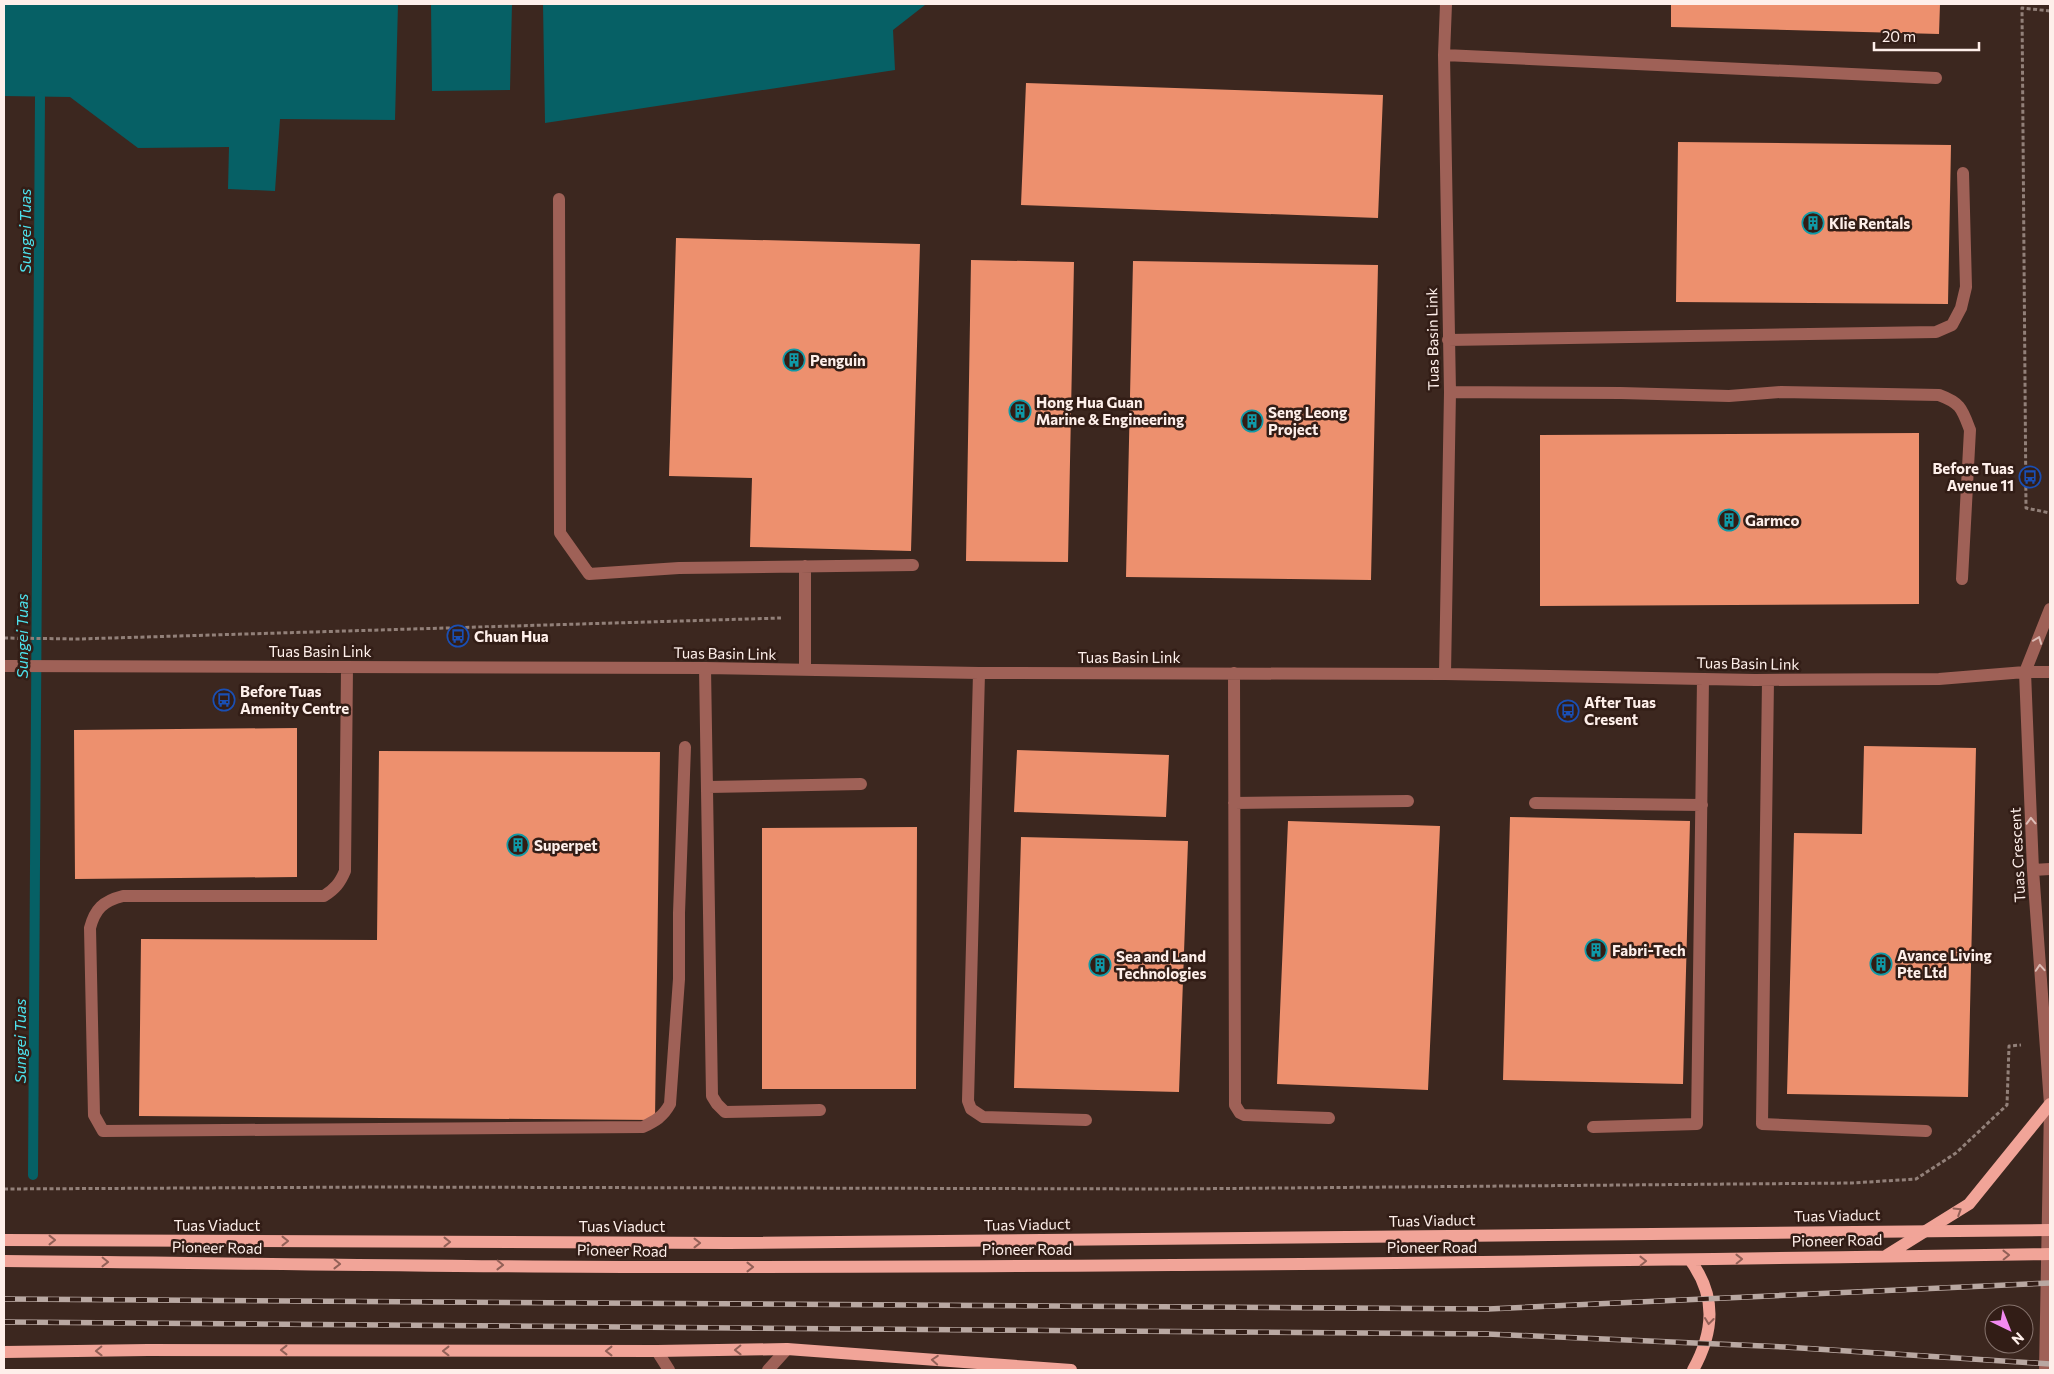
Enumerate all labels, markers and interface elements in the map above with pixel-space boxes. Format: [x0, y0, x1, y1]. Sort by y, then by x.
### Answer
scale bar [1874, 20, 1979, 52]
text: 20 m [1882, 27, 1916, 45]
water label: Sungei Tuas [15, 188, 34, 274]
building icon: Klie Rentals [1801, 211, 1825, 235]
place label: Klie Rentals [1829, 214, 1910, 232]
street label: Tuas Basin Link [1422, 287, 1442, 391]
building icon: Penguin [782, 348, 806, 372]
place label: Penguin [810, 351, 866, 369]
place label: Hong Hua Guan Marine & Engineering [1036, 393, 1184, 428]
building icon: Hong Hua Guan Marine & Engineering [1008, 399, 1032, 423]
place label: Seng Leong Project [1268, 403, 1347, 438]
building icon: Seng Leong Project [1240, 409, 1264, 433]
place label: Before Tuas Avenue 11 [1932, 459, 2014, 494]
bus stop icon: Before Tuas Avenue 11 [2018, 465, 2042, 489]
building icon: Garmco [1717, 508, 1741, 532]
place label: Garmco [1745, 511, 1799, 529]
water label: Sungei Tuas [12, 593, 31, 679]
bus stop icon: Chuan Hua [446, 624, 470, 648]
place label: Chuan Hua [474, 627, 549, 645]
one-way arrow [2032, 637, 2042, 645]
street label: Tuas Basin Link [268, 642, 372, 660]
street label: Tuas Basin Link [673, 643, 777, 663]
street label: Tuas Basin Link [1077, 648, 1181, 666]
street label: Tuas Basin Link [1696, 653, 1800, 673]
place label: Before Tuas Amenity Centre [240, 682, 349, 717]
bus stop icon: Before Tuas Amenity Centre [212, 688, 236, 712]
place label: After Tuas Cresent [1584, 693, 1656, 728]
bus stop icon: After Tuas Cresent [1556, 699, 1580, 723]
street label: Tuas Crescent [2006, 807, 2028, 903]
one-way arrow [2026, 817, 2036, 824]
building icon: Superpet [506, 833, 530, 857]
place label: Superpet [534, 836, 598, 854]
building icon: Fabri-Tech [1584, 938, 1608, 962]
place label: Fabri-Tech [1612, 941, 1686, 959]
place label: Avance Living Pte Ltd [1897, 946, 1992, 981]
place label: Sea and Land Technologies [1116, 947, 1206, 982]
building icon: Avance Living Pte Ltd [1869, 952, 1893, 976]
building icon: Sea and Land Technologies [1088, 953, 1112, 977]
one-way arrow [2035, 964, 2046, 972]
water label: Sungei Tuas [10, 998, 29, 1084]
street label: Tuas Viaduct [1793, 1205, 1881, 1225]
one-way arrow [1953, 1208, 1962, 1218]
street label: Tuas Viaduct [1388, 1210, 1476, 1230]
street label: Tuas Viaduct [983, 1214, 1071, 1234]
street label: Tuas Viaduct [174, 1216, 260, 1234]
street label: Tuas Viaduct [579, 1217, 665, 1235]
street label: Pioneer Road [1792, 1230, 1882, 1250]
one-way arrow [49, 1235, 57, 1245]
one-way arrow [282, 1236, 289, 1246]
street label: Pioneer Road [172, 1237, 262, 1257]
one-way arrow [444, 1237, 452, 1247]
one-way arrow [694, 1238, 702, 1248]
street label: Pioneer Road [1387, 1238, 1477, 1256]
street label: Pioneer Road [577, 1240, 667, 1260]
street label: Pioneer Road [982, 1240, 1072, 1258]
one-way arrow [2002, 1250, 2010, 1260]
one-way arrow [1735, 1253, 1743, 1264]
one-way arrow [1640, 1256, 1648, 1266]
one-way arrow [102, 1257, 109, 1267]
one-way arrow [334, 1259, 342, 1269]
one-way arrow [496, 1260, 504, 1270]
one-way arrow [746, 1262, 754, 1272]
north arrow [1984, 1304, 2034, 1354]
one-way arrow [1704, 1317, 1715, 1325]
text: N [2009, 1329, 2028, 1349]
one-way arrow [279, 1345, 287, 1355]
one-way arrow [734, 1345, 742, 1355]
one-way arrow [95, 1346, 102, 1356]
one-way arrow [442, 1346, 450, 1356]
one-way arrow [604, 1346, 612, 1356]
one-way arrow [931, 1355, 939, 1366]

